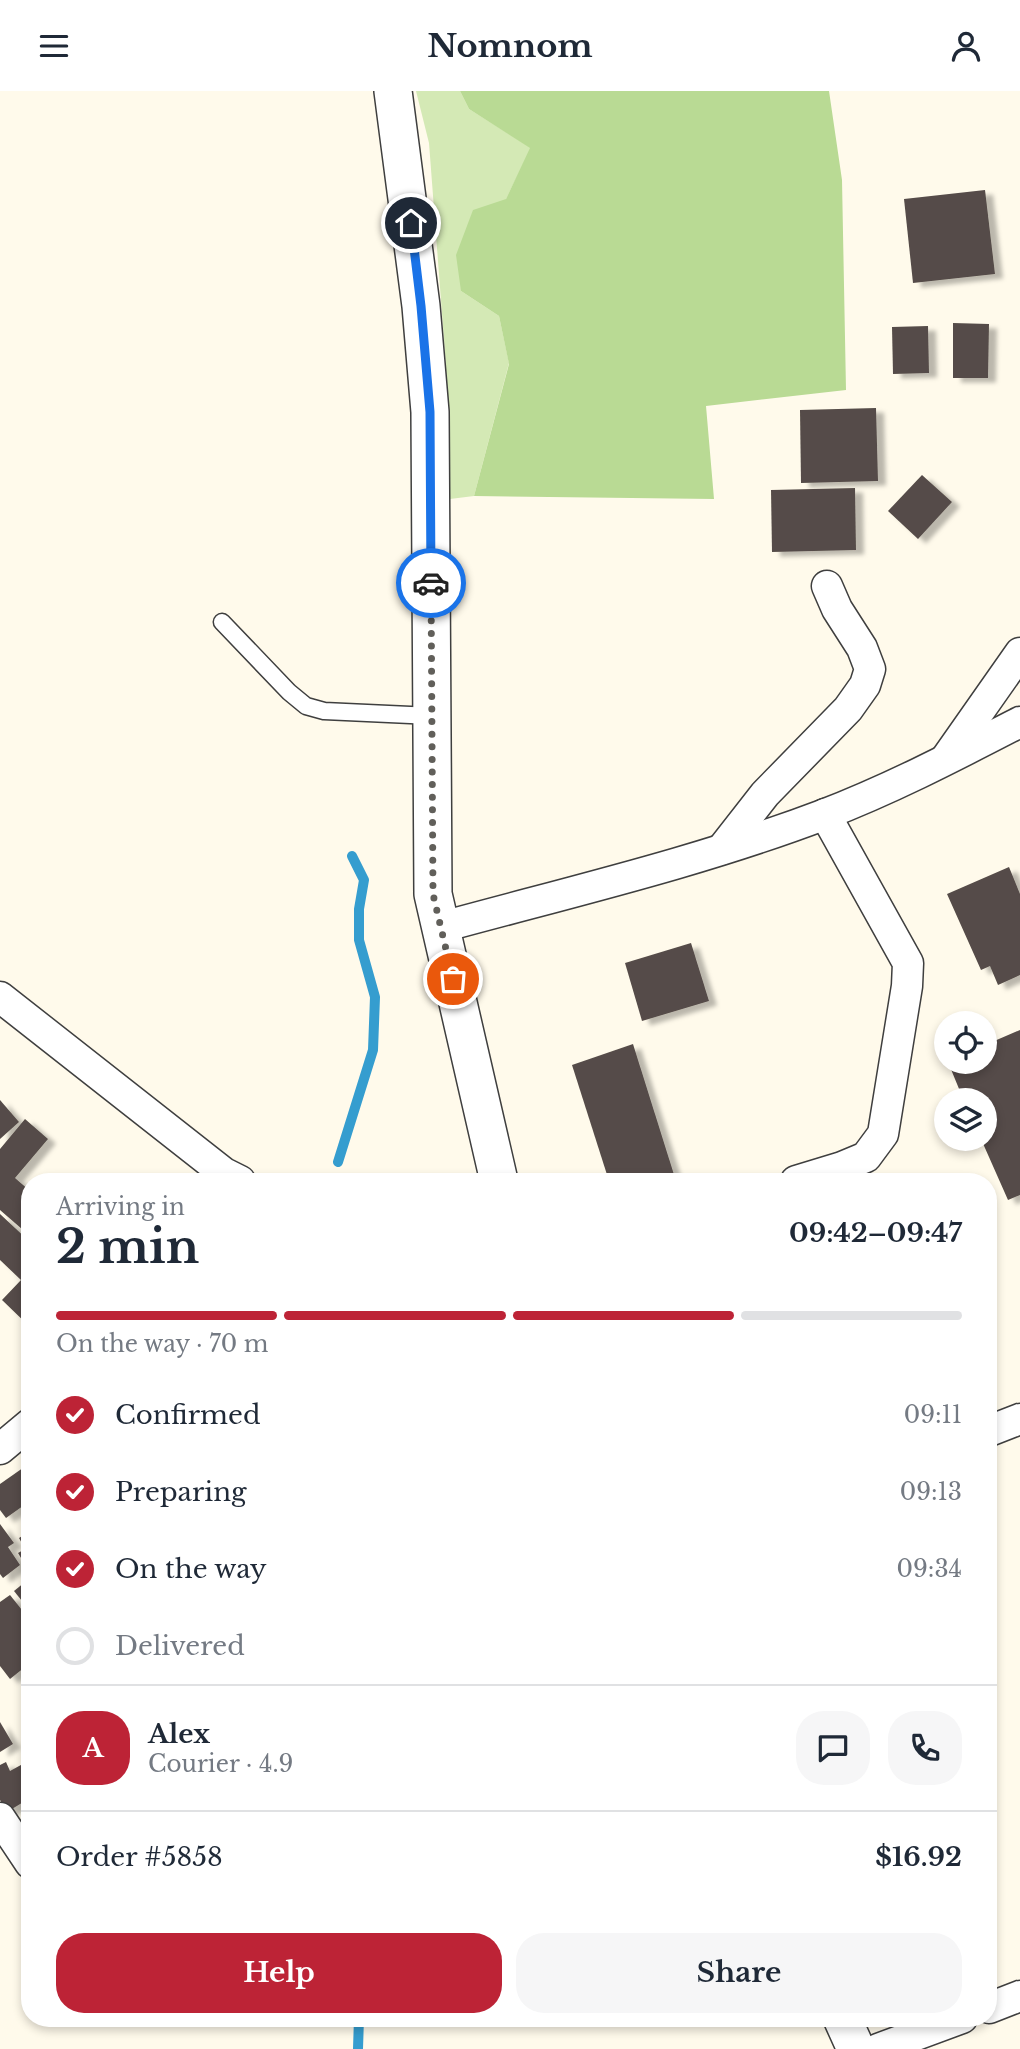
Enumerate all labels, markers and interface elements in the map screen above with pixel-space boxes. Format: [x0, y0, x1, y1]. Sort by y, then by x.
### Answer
text: Nomnom [427, 26, 593, 66]
icon: menu [35, 27, 73, 65]
icon: person [947, 27, 985, 65]
pin [381, 193, 441, 253]
icon: home [392, 204, 430, 242]
courier [396, 548, 466, 618]
icon: car [412, 564, 450, 602]
pin [423, 949, 483, 1009]
icon: bag [434, 960, 472, 998]
map controls [934, 1011, 997, 1151]
button: locate [934, 1011, 997, 1074]
button: layers [934, 1088, 997, 1151]
text: Arriving in [56, 1193, 185, 1221]
text: 09:42–09:47 [789, 1217, 962, 1249]
text: 2 min [56, 1218, 199, 1275]
text: On the way · 70 m [56, 1330, 269, 1358]
icon: check [56, 1396, 94, 1434]
text: Confirmed [115, 1399, 260, 1431]
text: 09:11 [904, 1401, 962, 1429]
icon: check [56, 1473, 94, 1511]
text: Preparing [115, 1476, 247, 1508]
text: 09:13 [900, 1478, 962, 1506]
icon: check [56, 1550, 94, 1588]
text: On the way [115, 1553, 267, 1585]
text: 09:34 [897, 1555, 962, 1583]
text: Delivered [115, 1630, 245, 1662]
button: chat [796, 1711, 870, 1785]
button: phone [888, 1711, 962, 1785]
text: Alex [148, 1718, 210, 1750]
text: A [82, 1732, 104, 1764]
text: Courier · 4.9 [148, 1750, 293, 1778]
text: Order #5858 [56, 1841, 223, 1873]
text: $16.92 [875, 1841, 962, 1873]
button: Help [56, 1933, 502, 2013]
button: Share [516, 1933, 962, 2013]

